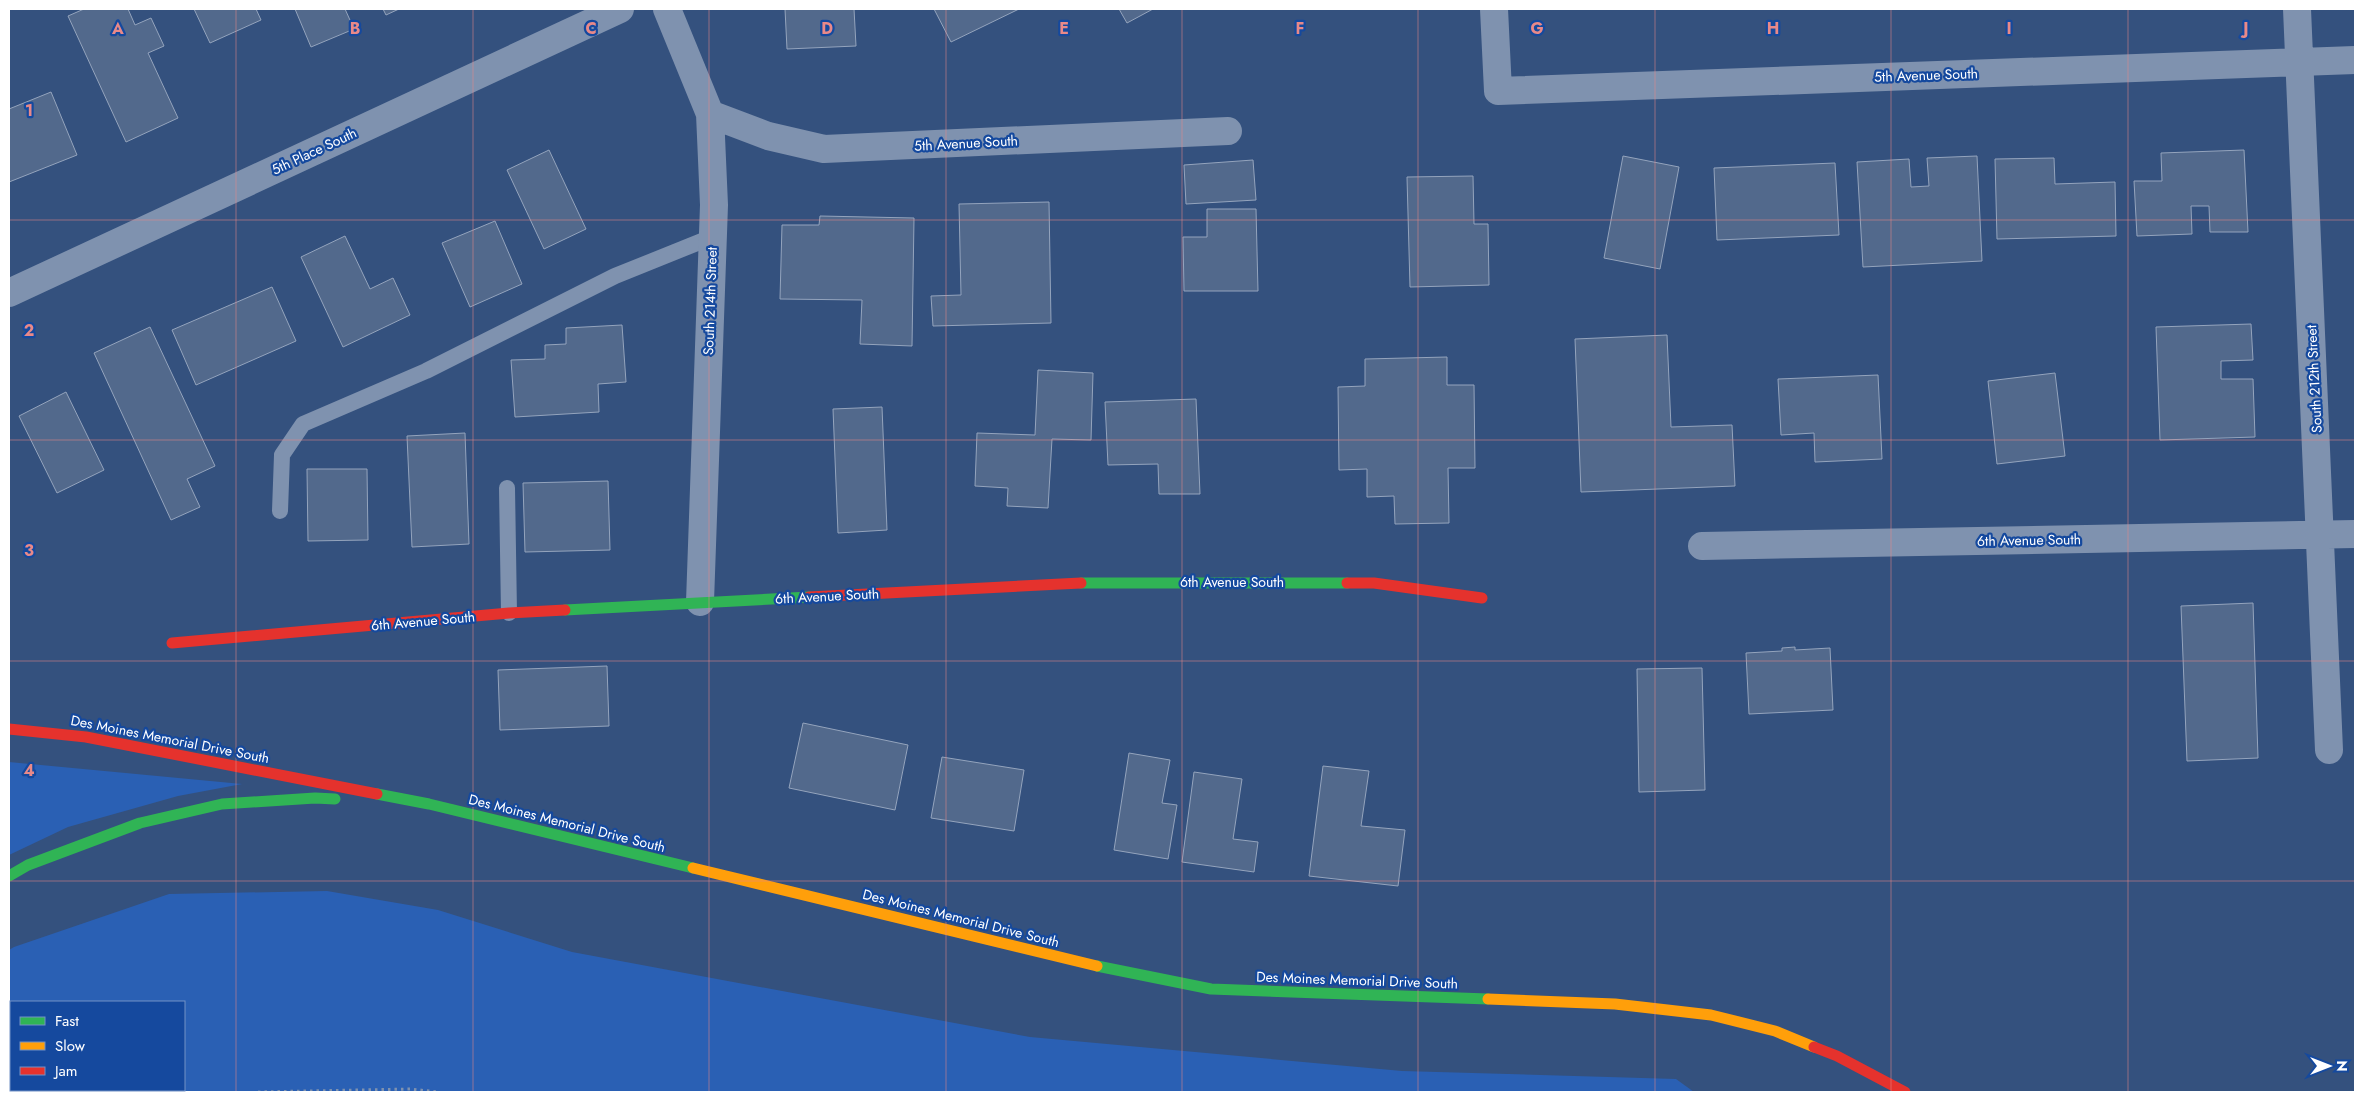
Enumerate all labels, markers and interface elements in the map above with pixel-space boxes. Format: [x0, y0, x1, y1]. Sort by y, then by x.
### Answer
text: A [111, 17, 124, 40]
text: B [350, 17, 360, 40]
text: C [585, 17, 597, 40]
text: D [821, 17, 833, 40]
text: E [1059, 17, 1069, 40]
text: F [1296, 17, 1304, 40]
text: G [1530, 17, 1544, 40]
text: H [1767, 17, 1779, 40]
text: I [2006, 17, 2012, 40]
text: J [2240, 17, 2249, 40]
street label: 5th Avenue South [1874, 63, 1978, 87]
text: 1 [25, 99, 33, 122]
street label: 5th Place South [268, 123, 360, 179]
street label: 5th Avenue South [914, 130, 1018, 156]
street label: South 214th Street [698, 246, 722, 355]
text: 2 [24, 319, 34, 342]
street label: South 212th Street [2301, 324, 2327, 434]
street label: 6th Avenue South [1977, 529, 2081, 551]
text: 3 [24, 539, 34, 562]
street label: 6th Avenue South [1180, 572, 1284, 592]
street label: 6th Avenue South [774, 583, 880, 609]
street label: 6th Avenue South [370, 606, 476, 636]
street label: Des Moines Memorial Drive South [69, 710, 271, 768]
text: 4 [23, 759, 35, 782]
street label: Des Moines Memorial Drive South [467, 789, 667, 857]
street label: Des Moines Memorial Drive South [861, 884, 1061, 952]
street label: Des Moines Memorial Drive South [1256, 966, 1458, 994]
legend [10, 1001, 185, 1091]
text: Fast [55, 1010, 79, 1032]
text: Slow [55, 1035, 86, 1057]
north arrow [2304, 1041, 2354, 1091]
text: Jam [53, 1060, 78, 1082]
text: N [2332, 1060, 2352, 1072]

